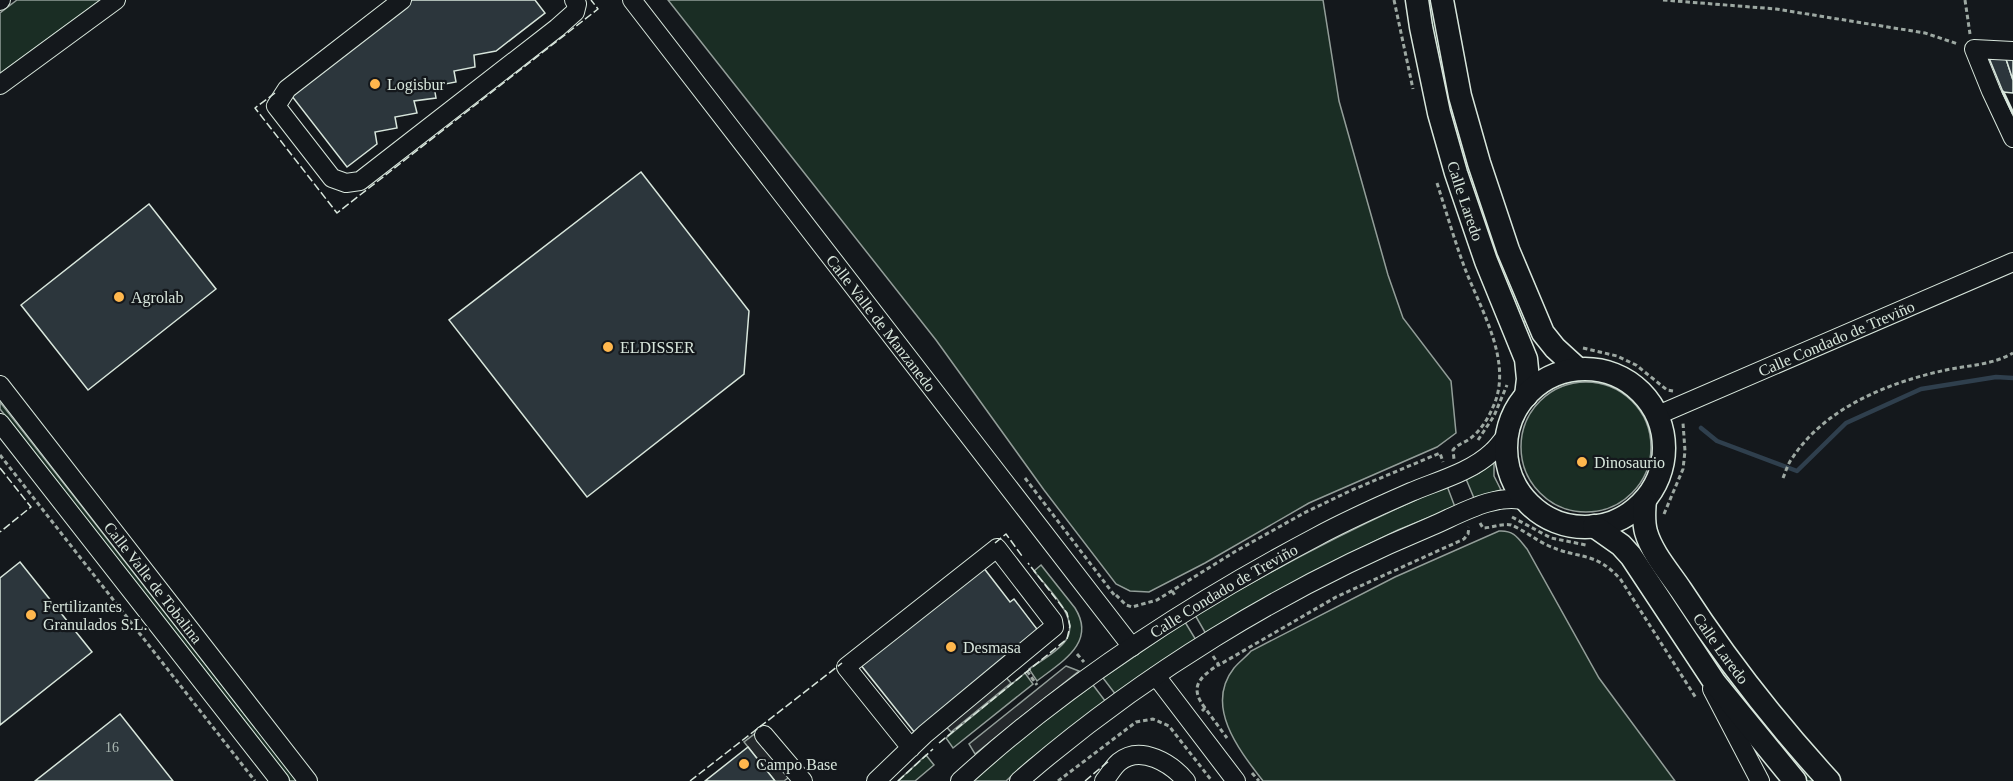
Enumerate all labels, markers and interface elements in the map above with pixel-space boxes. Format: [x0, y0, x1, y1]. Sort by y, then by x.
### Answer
place label: Logisbur [387, 76, 445, 94]
marker: Logisbur [368, 77, 382, 91]
street label: Calle Laredo [1444, 159, 1486, 243]
street label: Calle Valle de Manzanedo [823, 251, 939, 395]
place label: Agrolab [131, 289, 183, 307]
marker: Agrolab [112, 290, 126, 304]
street label: Calle Condado de Treviño [1756, 298, 1917, 380]
place label: ELDISSER [620, 339, 695, 356]
marker: ELDISSER [601, 340, 615, 354]
place label: Dinosaurio [1594, 454, 1665, 471]
marker: Dinosaurio [1575, 455, 1589, 469]
street label: Calle Valle de Tobalina [101, 519, 206, 647]
street label: Calle Condado de Treviño [1147, 541, 1300, 641]
place label: Fertilizantes Granulados S.L. [43, 598, 147, 633]
marker: Fertilizantes Granulados S.L. [24, 608, 38, 622]
street label: Calle Laredo [1690, 610, 1752, 687]
place label: Desmasa [963, 639, 1021, 656]
marker: Desmasa [944, 640, 958, 654]
house number: 16 [105, 740, 119, 755]
place label: Campo Base [756, 756, 837, 774]
marker: Campo Base [737, 757, 751, 771]

